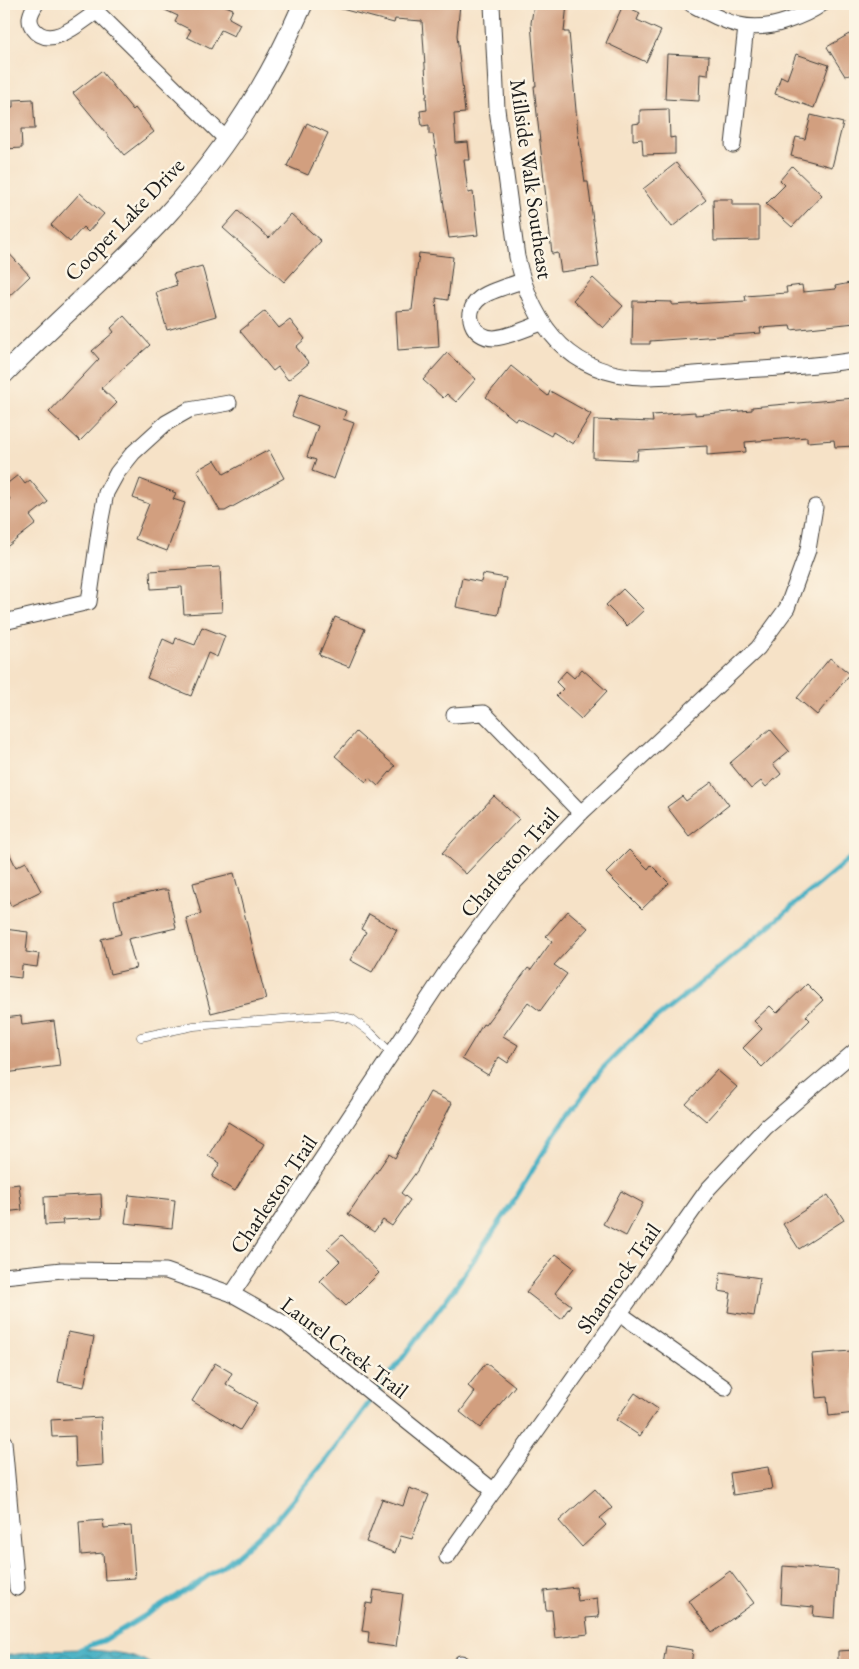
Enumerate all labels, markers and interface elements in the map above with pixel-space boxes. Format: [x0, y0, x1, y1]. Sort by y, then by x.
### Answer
street label: Millside Walk Southeast [503, 77, 560, 281]
street label: Cooper Lake Drive [58, 151, 191, 287]
street label: Charleston Trail [453, 801, 565, 924]
street label: Charleston Trail [223, 1129, 324, 1259]
street label: Shamrock Trail [570, 1217, 667, 1339]
street label: Laurel Creek Trail [275, 1290, 414, 1405]

